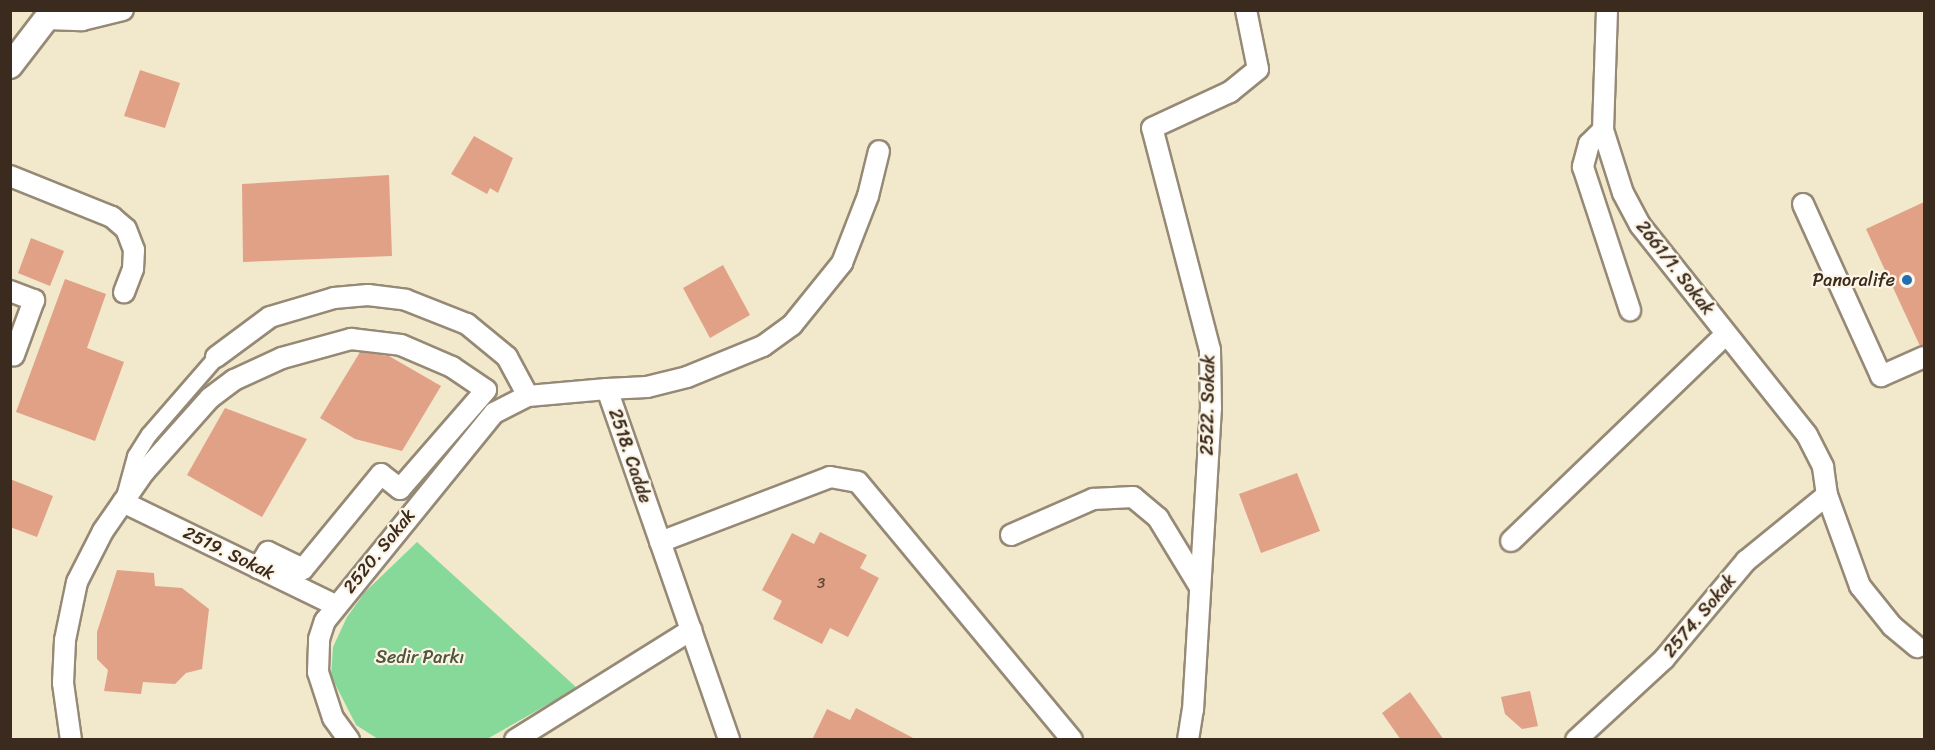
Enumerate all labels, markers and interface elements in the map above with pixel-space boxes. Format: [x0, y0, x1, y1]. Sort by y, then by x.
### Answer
street label: 2661/1. Sokak [1631, 216, 1719, 320]
place label: Panoralife [1812, 269, 1895, 291]
marker: Panoralife [1900, 273, 1914, 287]
street label: 2522. Sokak [1196, 354, 1220, 456]
street label: 2518. Cadde [604, 406, 656, 506]
street label: 2520. Sokak [339, 505, 419, 597]
street label: 2519. Sokak [180, 522, 278, 584]
street label: 2574. Sokak [1659, 570, 1741, 662]
house number: 3 [817, 575, 825, 593]
park label: Sedir Parkı [376, 646, 464, 668]

